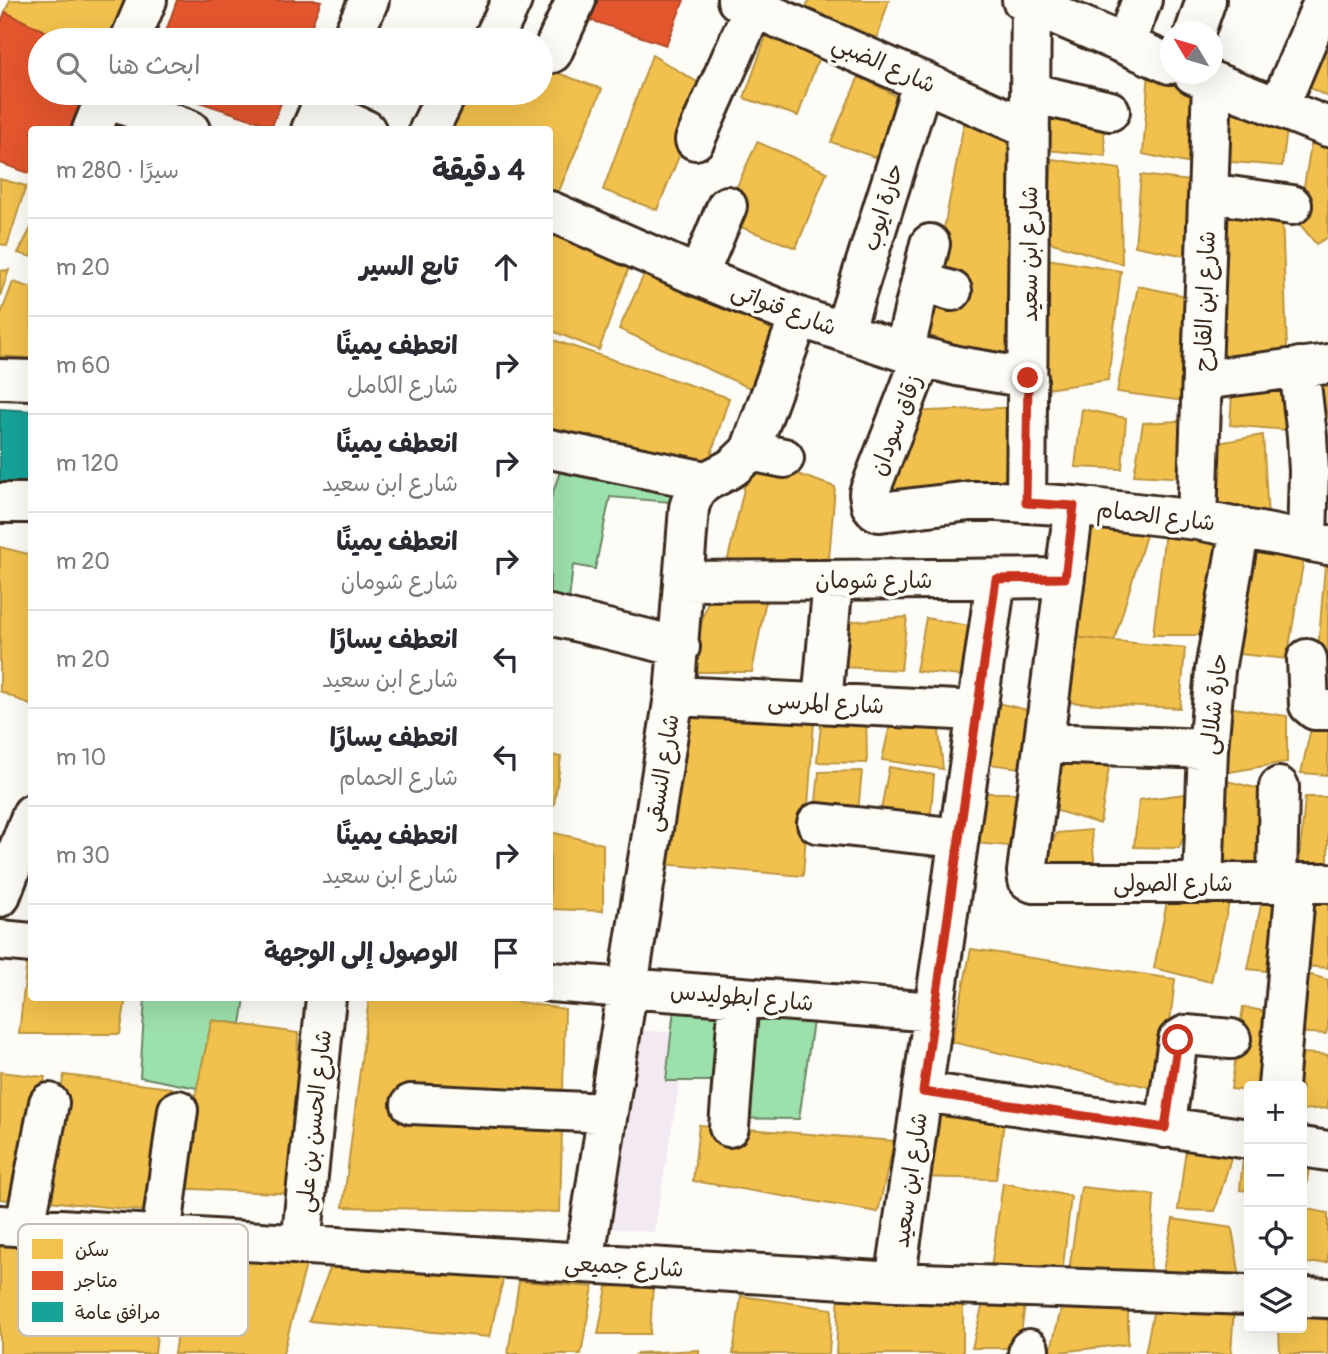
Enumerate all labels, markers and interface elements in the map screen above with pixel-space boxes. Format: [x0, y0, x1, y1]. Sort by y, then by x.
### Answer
north arrow [1160, 21, 1223, 84]
search box [28, 28, 553, 105]
street label: شارع الضبي [825, 28, 940, 105]
icon: search [52, 48, 90, 86]
text: ابحث هنا [108, 50, 201, 82]
text: 4 دقيقة [432, 152, 525, 189]
text: سيرًا · 280 m [56, 156, 179, 185]
street label: حارة ايوب [856, 160, 910, 254]
street label: شارع ابن سعيد [1015, 186, 1045, 322]
street label: شارع ابن القارح [1188, 230, 1223, 372]
icon: ahead [487, 248, 525, 286]
text: تابع السير [360, 251, 458, 283]
text: 20 m [56, 253, 110, 282]
street label: شارع قنواتى [727, 276, 840, 343]
text: انعطف يمينًا [336, 330, 458, 362]
icon: right [487, 346, 525, 384]
text: 60 m [56, 351, 111, 380]
route end [1012, 362, 1043, 393]
street label: زقاق سودان [863, 370, 929, 480]
text: شارع الكامل [347, 371, 458, 400]
text: انعطف يمينًا [336, 428, 458, 460]
icon: right [487, 444, 525, 482]
text: 120 m [56, 449, 119, 478]
text: شارع ابن سعيد [322, 469, 458, 498]
street label: شارع الحمام [1095, 494, 1217, 541]
text: انعطف يمينًا [336, 526, 458, 558]
icon: right [487, 542, 525, 580]
text: 20 m [56, 547, 110, 576]
street label: شارع شومان [815, 566, 933, 596]
text: شارع شومان [341, 567, 458, 596]
text: انعطف يسارًا [329, 624, 458, 656]
icon: left [487, 640, 525, 678]
text: 20 m [56, 645, 110, 674]
street label: حارة شلالى [1194, 652, 1234, 756]
text: شارع ابن سعيد [322, 665, 458, 694]
street label: شارع المرسى [767, 685, 885, 722]
street label: شارع النسقى [638, 712, 687, 834]
text: انعطف يسارًا [329, 722, 458, 754]
icon: left [487, 738, 525, 776]
text: 10 m [56, 743, 106, 772]
text: شارع الحمام [339, 763, 458, 792]
text: انعطف يمينًا [336, 820, 458, 852]
icon: right [487, 836, 525, 874]
text: 30 m [56, 841, 110, 870]
text: شارع ابن سعيد [322, 861, 458, 890]
street label: شارع الصولى [1113, 869, 1233, 899]
icon: arrive [487, 934, 525, 972]
text: الوصول إلى الوجهة [264, 937, 458, 969]
street label: شارع ابطوليدس [669, 976, 815, 1019]
route start [1162, 1024, 1193, 1055]
street label: شارع الحسن بن على [290, 1028, 339, 1214]
map controls [1244, 1081, 1307, 1333]
button: + [1244, 1081, 1307, 1144]
street label: شارع ابن سعيد [886, 1111, 935, 1250]
button: − [1244, 1144, 1307, 1207]
button: locate [1244, 1207, 1307, 1270]
legend [18, 1224, 248, 1336]
text: سكن [75, 1238, 109, 1262]
street label: شارع جميعى [564, 1248, 684, 1285]
text: متاجر [73, 1269, 118, 1293]
button: layers [1244, 1270, 1307, 1333]
text: مرافق عامة [75, 1301, 161, 1325]

